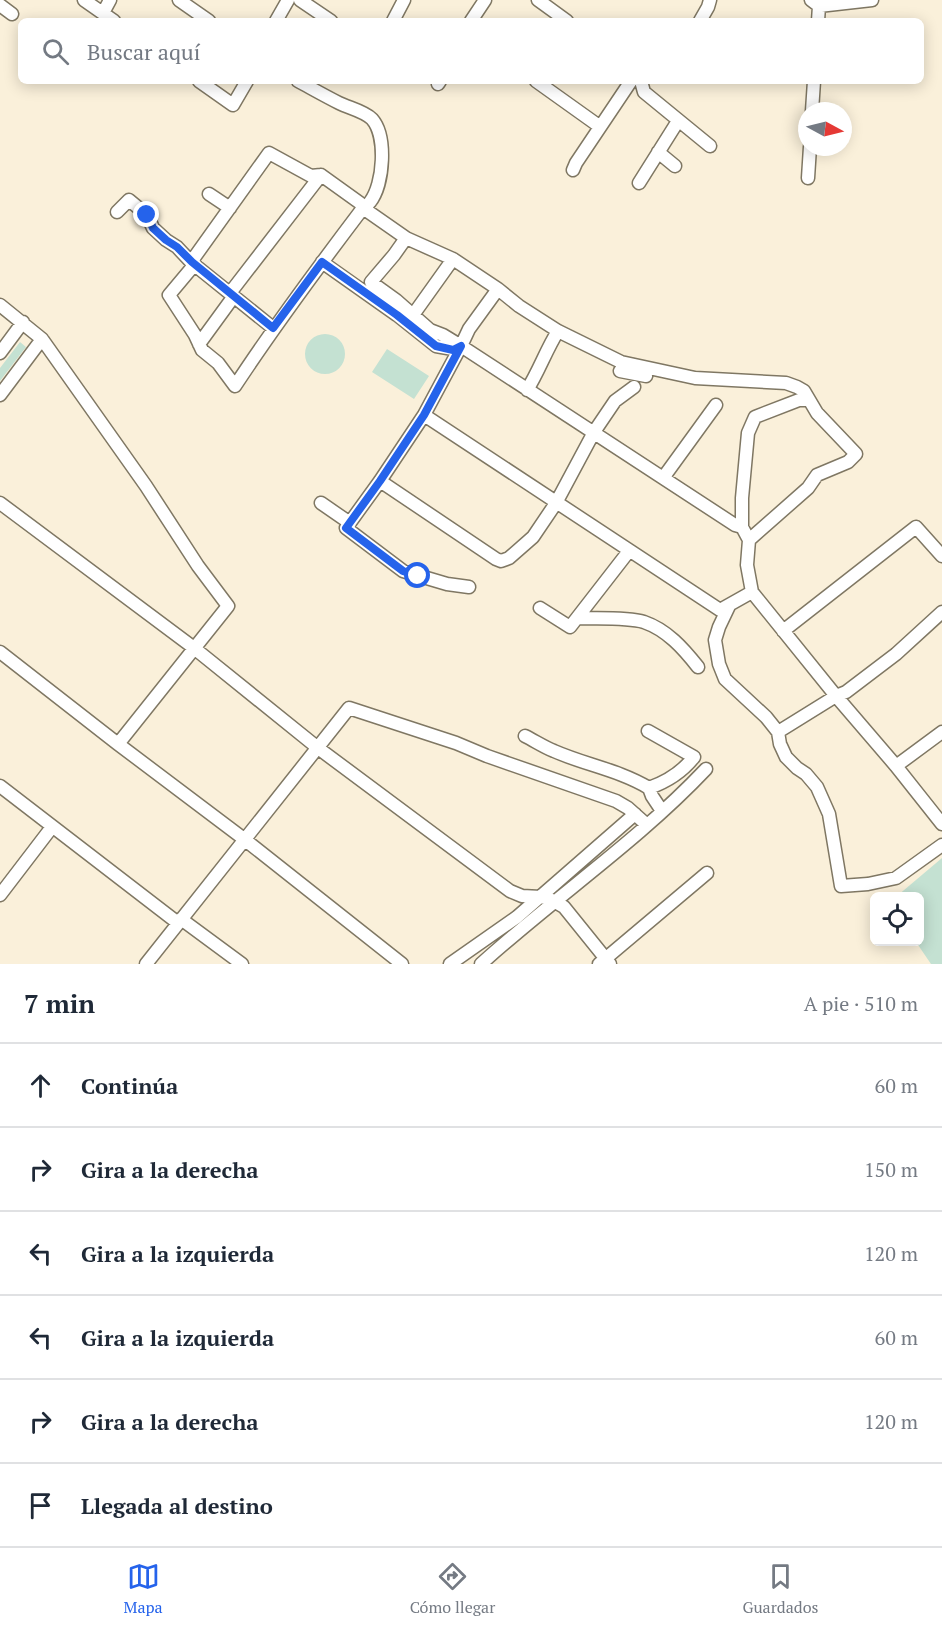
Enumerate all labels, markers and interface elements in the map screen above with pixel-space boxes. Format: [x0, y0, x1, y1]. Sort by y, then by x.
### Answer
search box [18, 18, 924, 84]
icon: search [39, 35, 72, 68]
text: Buscar aquí [87, 37, 200, 66]
north arrow [798, 102, 852, 156]
route end [133, 201, 159, 227]
route start [404, 562, 430, 588]
map controls [870, 892, 924, 946]
button: locate [870, 892, 924, 946]
text: 7 min [24, 986, 95, 1020]
text: A pie · 510 m [804, 990, 918, 1017]
icon: ahead [24, 1069, 57, 1102]
text: Continúa [81, 1071, 178, 1100]
text: 60 m [875, 1072, 918, 1099]
icon: right [24, 1153, 57, 1186]
text: Gira a la derecha [81, 1155, 259, 1184]
text: 150 m [864, 1156, 918, 1183]
icon: left [24, 1237, 57, 1270]
text: Gira a la izquierda [81, 1239, 274, 1268]
text: 120 m [864, 1240, 918, 1267]
icon: left [24, 1321, 57, 1354]
text: Gira a la izquierda [81, 1323, 274, 1352]
text: 60 m [875, 1324, 918, 1351]
icon: right [24, 1405, 57, 1438]
text: Gira a la derecha [81, 1407, 259, 1436]
text: 120 m [864, 1408, 918, 1435]
icon: arrive [24, 1489, 57, 1522]
text: Llegada al destino [81, 1491, 273, 1520]
tab: Mapa [124, 1560, 163, 1618]
tab: Cómo llegar [410, 1560, 495, 1618]
tab: Guardados [742, 1560, 818, 1618]

